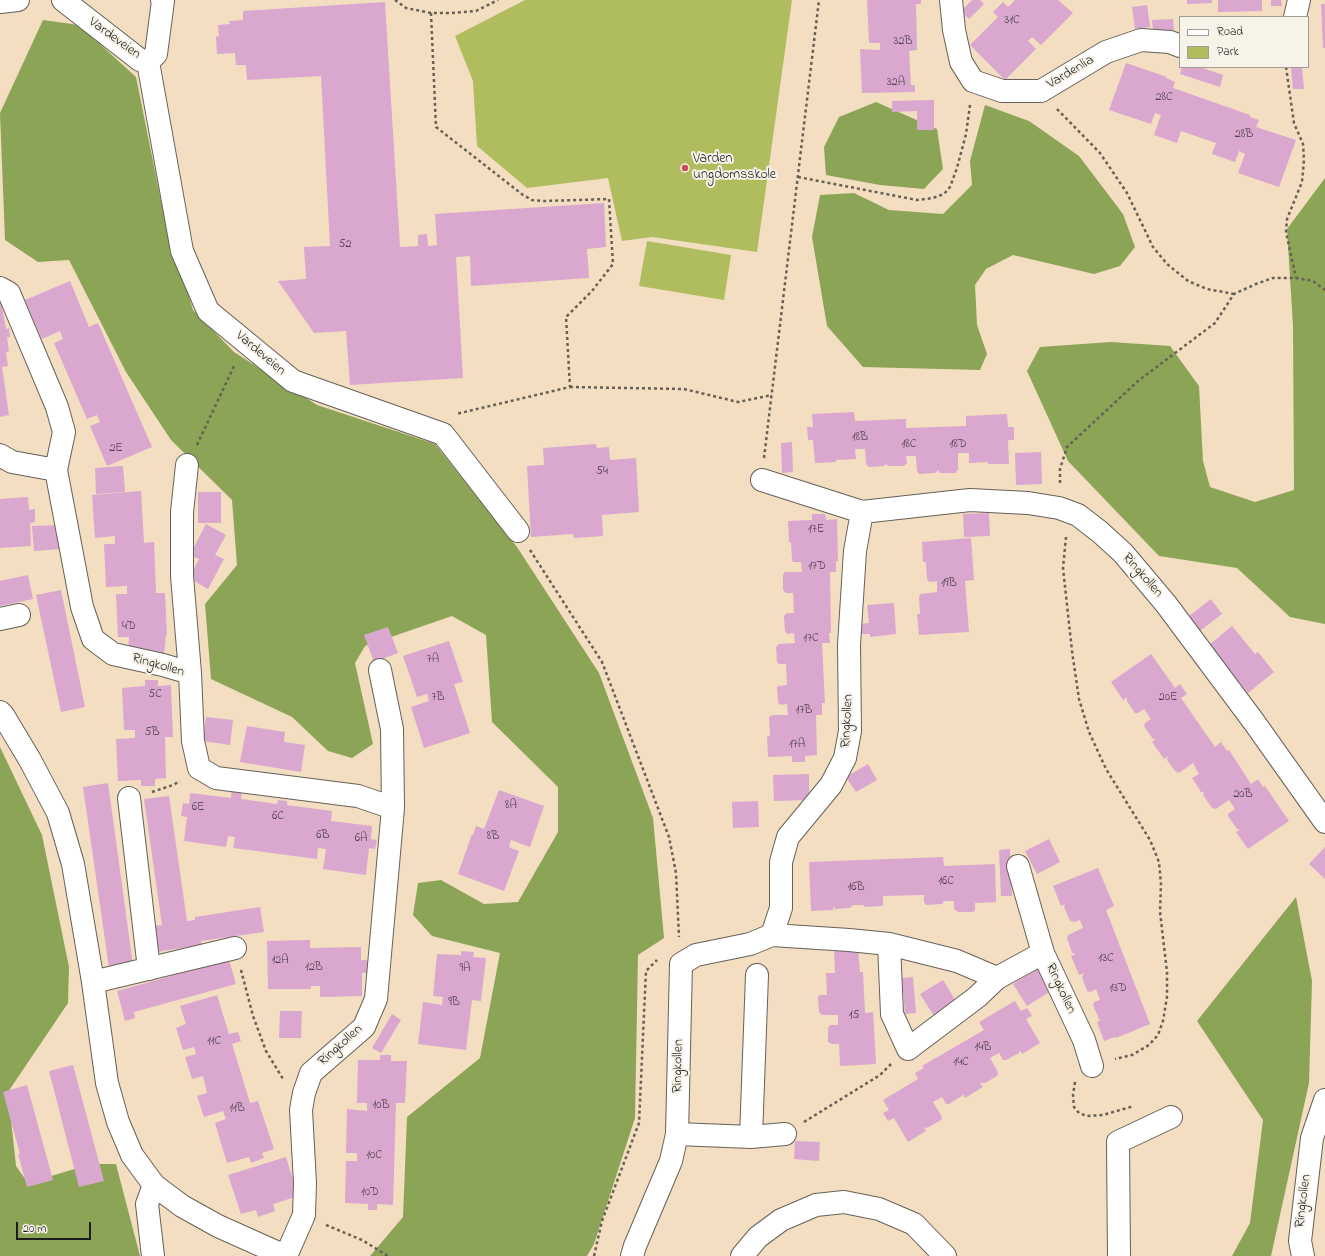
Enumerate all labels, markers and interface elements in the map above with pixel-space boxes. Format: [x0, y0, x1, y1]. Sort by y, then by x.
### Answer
street label: Vardeveien [85, 14, 143, 64]
house number: 31C [1004, 14, 1020, 28]
legend [1179, 16, 1309, 68]
text: Road [1217, 23, 1243, 41]
house number: 32B [894, 35, 912, 49]
text: Park [1217, 43, 1239, 61]
street label: Vardenlia [1044, 52, 1098, 94]
house number: 32A [887, 76, 905, 90]
house number: 28C [1155, 91, 1173, 105]
house number: 28B [1235, 128, 1253, 142]
place label: Varden ungdomsskole [693, 152, 776, 184]
marker: Varden ungdomsskole [680, 163, 690, 173]
house number: 52 [339, 238, 351, 252]
street label: Vardeveien [231, 328, 289, 380]
house number: 18B [852, 431, 868, 445]
house number: 18C [902, 438, 916, 452]
house number: 18D [949, 438, 967, 452]
house number: 2E [109, 442, 123, 456]
house number: 54 [596, 465, 608, 479]
house number: 17E [808, 523, 824, 537]
street label: Ringkollen [1118, 550, 1166, 602]
house number: 17D [808, 560, 826, 574]
house number: 19B [941, 577, 957, 591]
house number: 4D [122, 620, 136, 634]
house number: 17C [803, 632, 819, 646]
street label: Ringkollen [130, 651, 186, 681]
house number: 7A [427, 653, 439, 667]
house number: 5C [148, 688, 162, 702]
house number: 7B [431, 691, 445, 705]
house number: 20E [1159, 691, 1177, 705]
street label: Ringkollen [838, 694, 858, 748]
house number: 17B [796, 704, 812, 718]
house number: 5B [145, 726, 159, 740]
house number: 17A [789, 738, 805, 752]
house number: 20B [1233, 788, 1253, 802]
house number: 8A [505, 799, 517, 813]
house number: 6E [192, 801, 204, 815]
house number: 6C [272, 810, 284, 824]
house number: 6B [316, 829, 330, 843]
house number: 8B [487, 830, 499, 844]
house number: 6A [355, 832, 367, 846]
house number: 16C [938, 875, 954, 889]
house number: 16B [847, 881, 865, 895]
house number: 13C [1098, 952, 1114, 966]
house number: 12A [271, 954, 289, 968]
house number: 12B [305, 961, 323, 975]
street label: Ringkollen [1041, 961, 1079, 1017]
house number: 9A [459, 962, 471, 976]
house number: 13D [1109, 982, 1127, 996]
house number: 9B [448, 996, 460, 1010]
house number: 15 [849, 1009, 859, 1023]
street label: Ringkollen [315, 1022, 367, 1070]
house number: 11C [207, 1035, 221, 1049]
street label: Ringkollen [670, 1039, 688, 1093]
house number: 14B [975, 1041, 991, 1055]
house number: 14C [953, 1056, 969, 1070]
house number: 10B [372, 1099, 390, 1113]
house number: 11B [229, 1102, 245, 1116]
house number: 10C [366, 1149, 382, 1163]
street label: Ringkollen [1292, 1173, 1316, 1229]
house number: 10D [361, 1186, 379, 1200]
scale bar [18, 1214, 93, 1240]
text: 20 m [23, 1220, 46, 1238]

